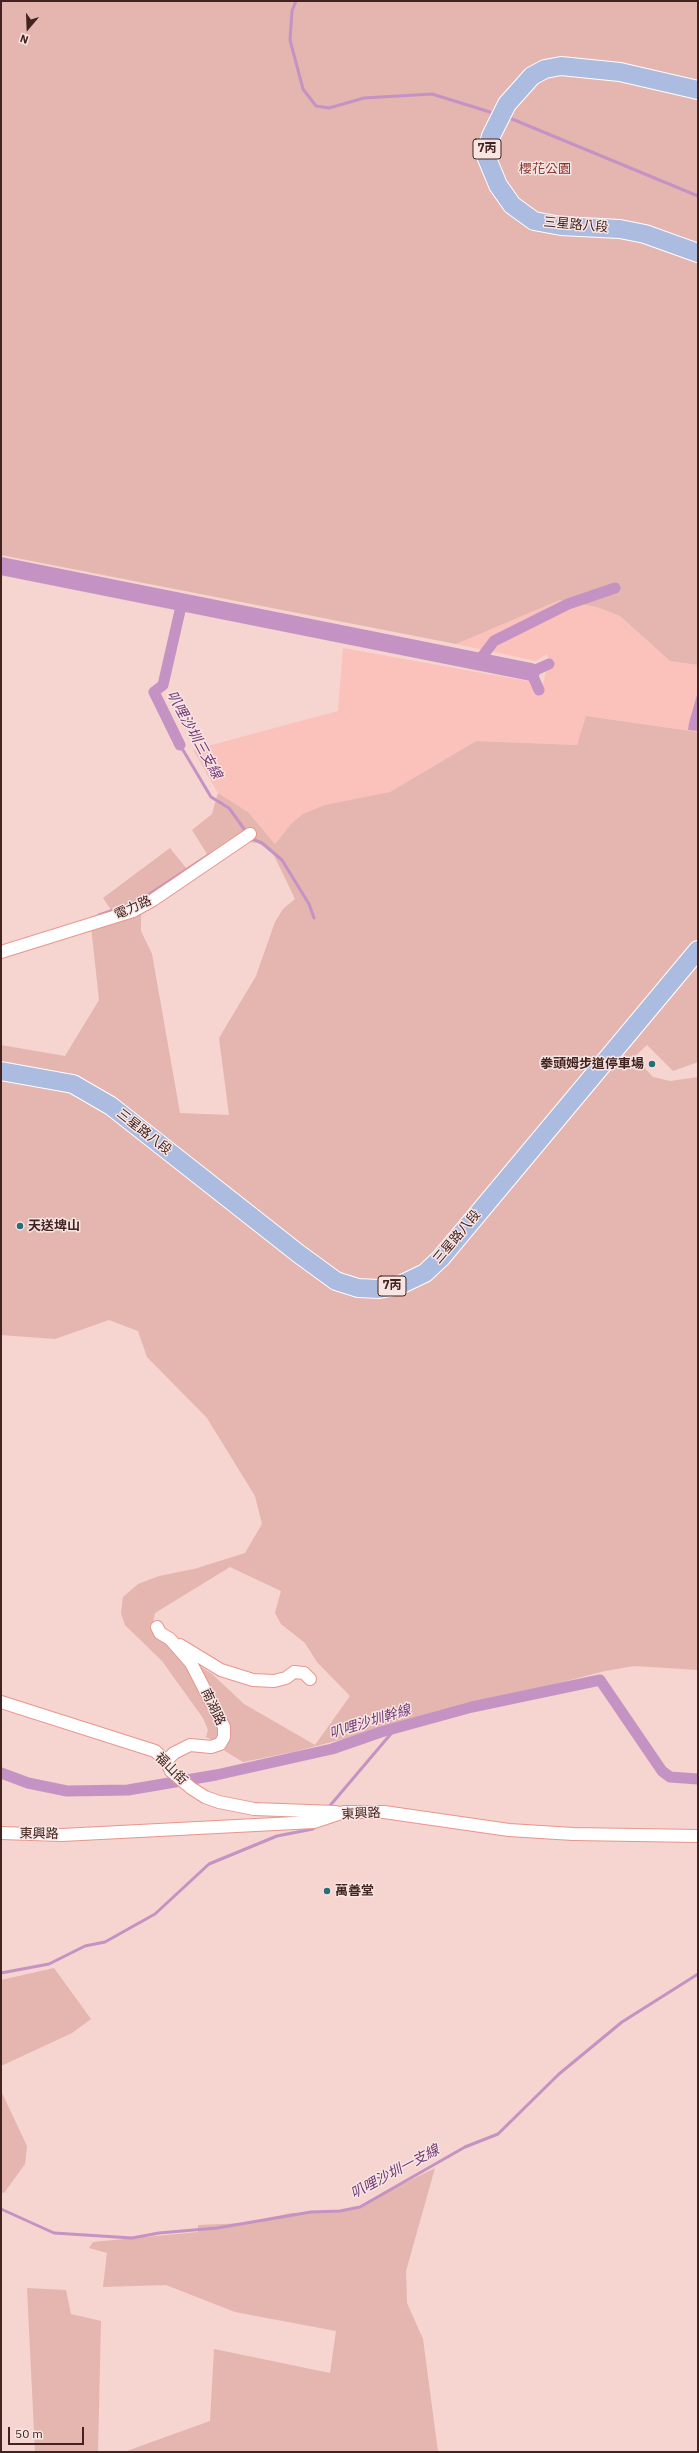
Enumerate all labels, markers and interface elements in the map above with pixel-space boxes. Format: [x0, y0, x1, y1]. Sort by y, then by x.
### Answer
north arrow [8, 8, 48, 48]
text: N [18, 31, 30, 47]
road number: 7丙 [473, 139, 501, 159]
park label: 櫻花公園 [519, 161, 571, 177]
street label: 三星路八段 [543, 214, 609, 236]
water label: 叭哩沙圳三支線 [163, 688, 225, 782]
street label: 電力路 [112, 893, 154, 923]
place label: 拳頭姆步道停車場 [540, 1056, 644, 1072]
marker: 拳頭姆步道停車場 [647, 1059, 657, 1069]
street label: 三星路八段 [114, 1106, 174, 1158]
street label: 三星路八段 [430, 1207, 484, 1267]
place label: 天送埤山 [28, 1218, 80, 1234]
marker: 天送埤山 [15, 1221, 25, 1231]
road number: 7丙 [378, 1276, 406, 1296]
street label: 南湖路 [198, 1686, 228, 1728]
water label: 叭哩沙圳幹線 [327, 1702, 413, 1742]
street label: 福山街 [152, 1750, 190, 1788]
street label: 東興路 [341, 1805, 381, 1823]
street label: 東興路 [19, 1826, 59, 1842]
place label: 萬善堂 [335, 1883, 374, 1899]
marker: 萬善堂 [322, 1886, 332, 1896]
water label: 叭哩沙圳一支線 [348, 2142, 442, 2202]
scale bar [10, 2419, 86, 2445]
text: 50 m [15, 2426, 43, 2441]

